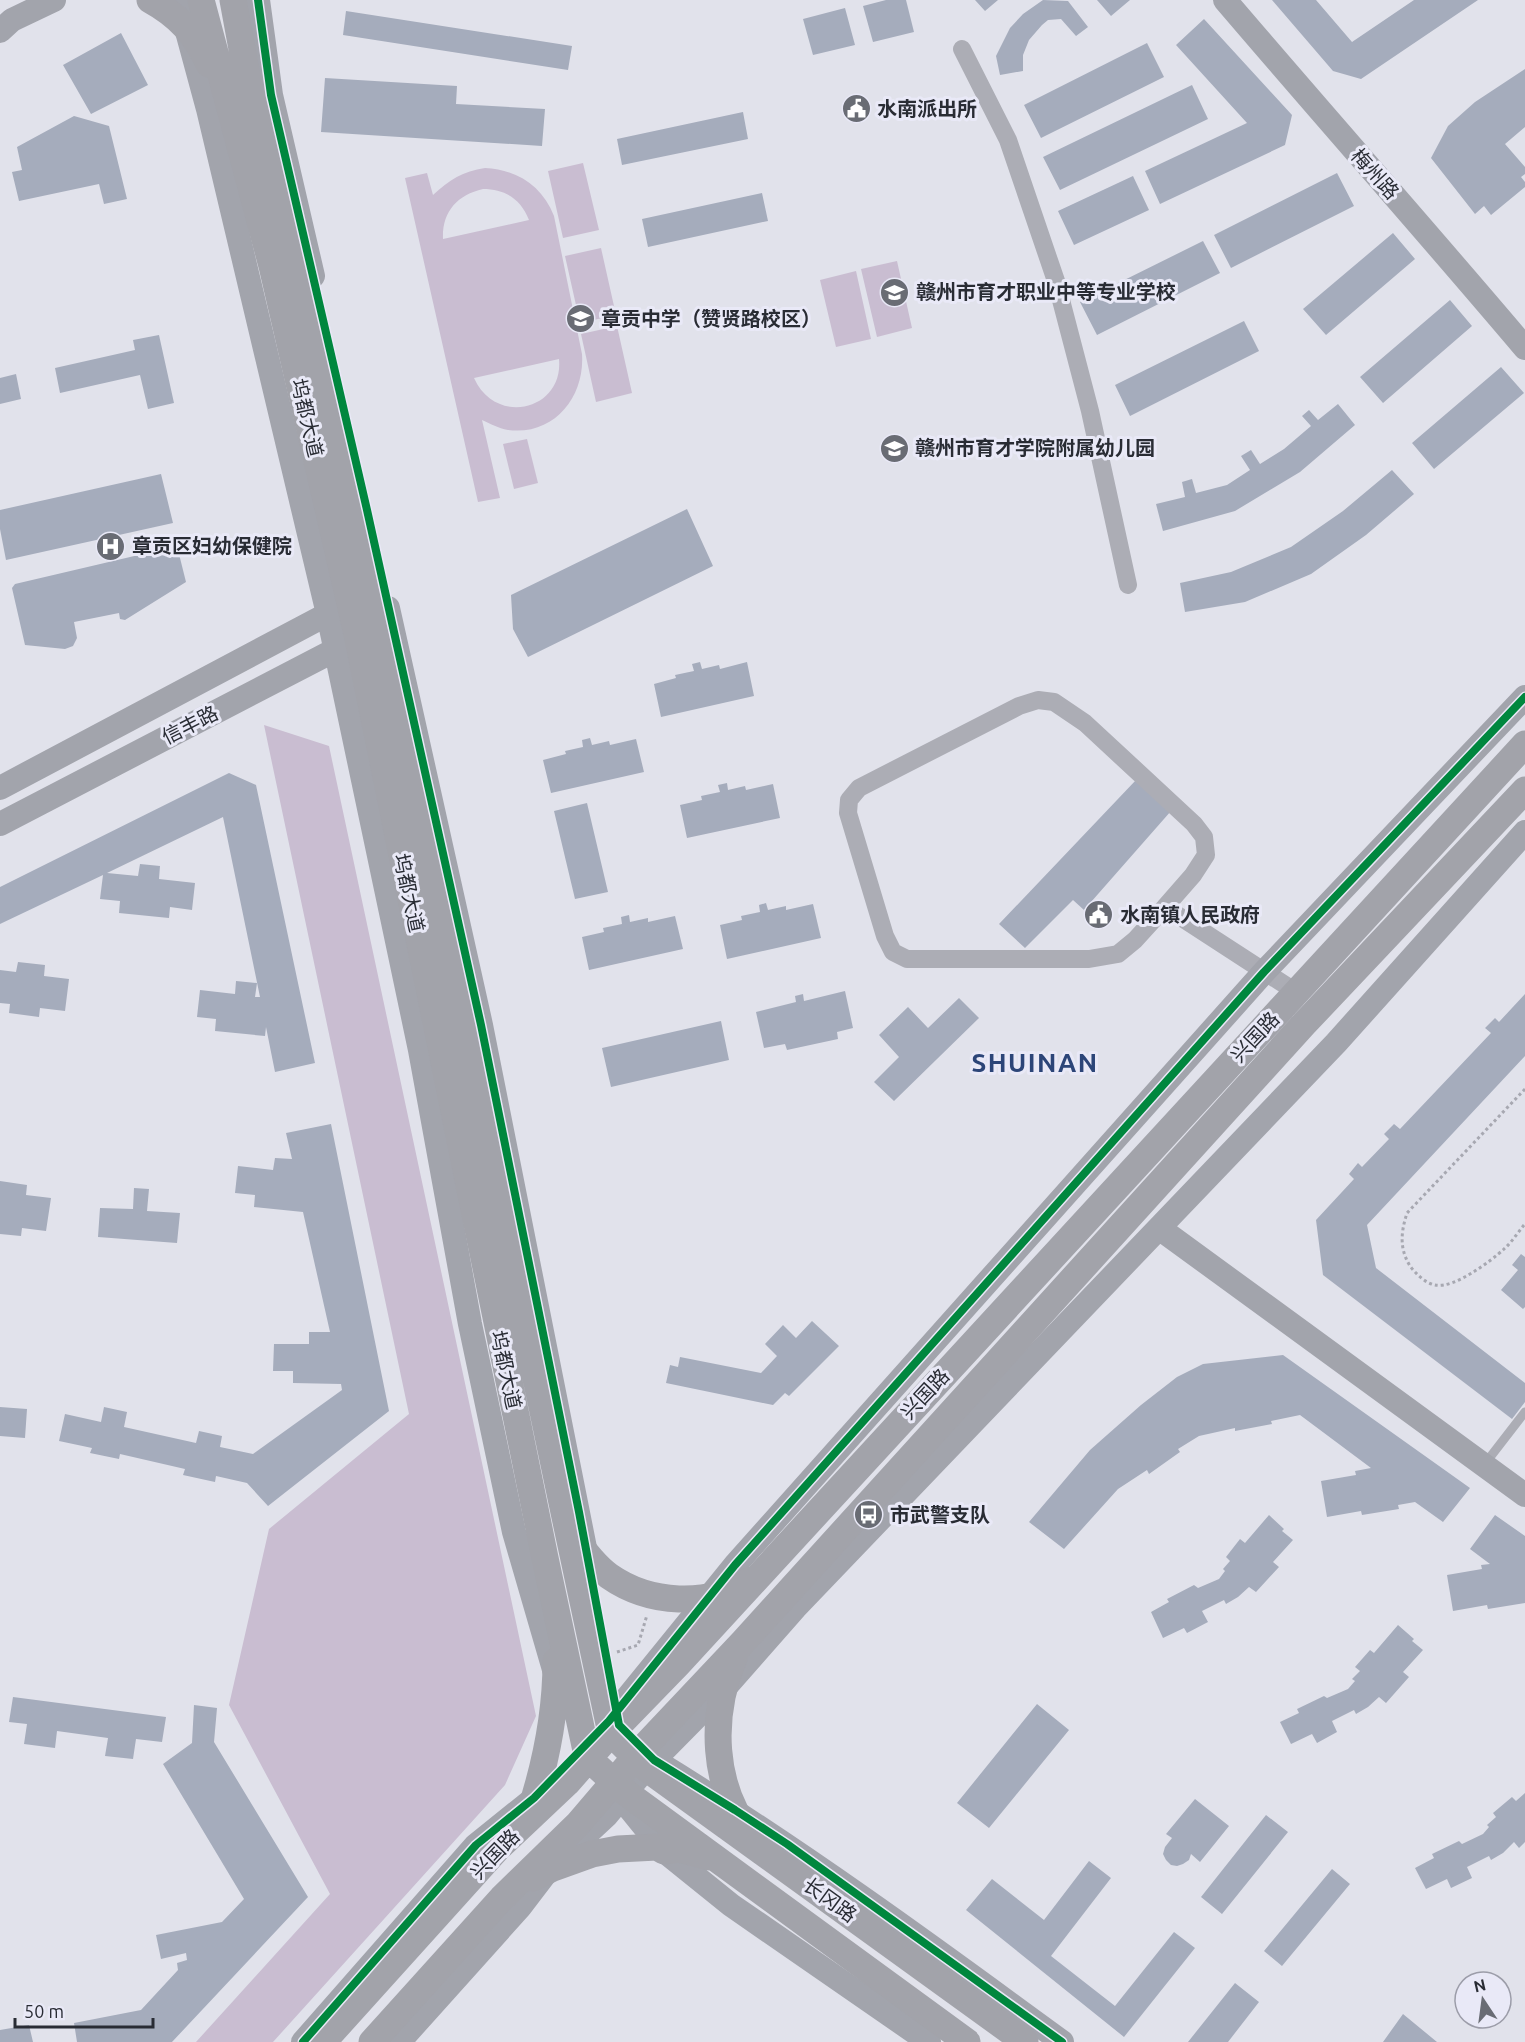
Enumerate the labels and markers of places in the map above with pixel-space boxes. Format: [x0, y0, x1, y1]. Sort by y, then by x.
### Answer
public building icon: 水南派出所 [840, 93, 872, 125]
place label: 水南派出所 [877, 97, 977, 120]
school or university icon: 赣州市育才职业中等专业学校 [879, 276, 911, 308]
place label: 赣州市育才职业中等专业学校 [916, 280, 1176, 303]
school or university icon: 章贡中学（赞贤路校区） [564, 303, 596, 335]
place label: 章贡中学（赞贤路校区） [601, 307, 821, 330]
school or university icon: 赣州市育才学院附属幼儿园 [878, 432, 910, 464]
place label: 赣州市育才学院附属幼儿园 [915, 436, 1155, 459]
hospital icon: 章贡区妇幼保健院 [95, 530, 127, 562]
place label: 章贡区妇幼保健院 [132, 534, 292, 557]
public building icon: 水南镇人民政府 [1083, 899, 1115, 931]
place label: 水南镇人民政府 [1120, 903, 1260, 926]
bus stop icon: 市武警支队 [853, 1499, 885, 1531]
place label: 市武警支队 [890, 1503, 990, 1526]

